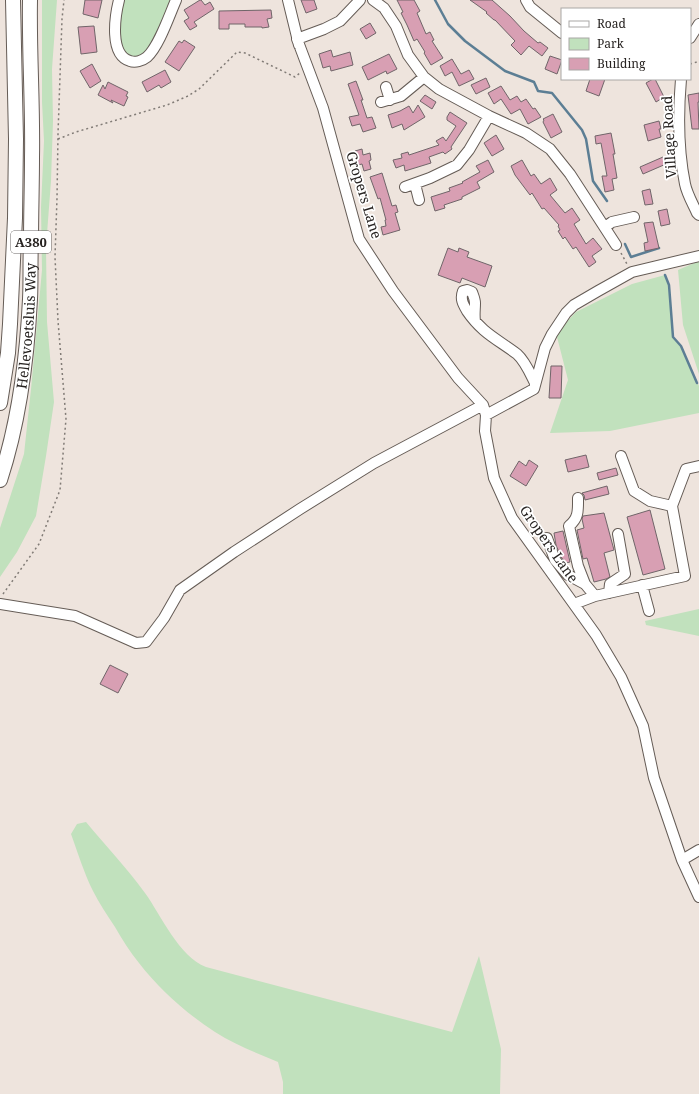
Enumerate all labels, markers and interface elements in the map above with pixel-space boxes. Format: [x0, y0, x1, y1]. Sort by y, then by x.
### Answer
legend [561, 8, 691, 80]
text: Road [597, 15, 627, 32]
text: Park [597, 35, 625, 52]
text: Building [597, 55, 646, 72]
street label: Village Road [657, 95, 680, 179]
street label: Gropers Lane [342, 149, 387, 241]
road number: A380 [11, 231, 51, 253]
street label: Hellevoetsluis Way [11, 263, 40, 390]
street label: Gropers Lane [516, 501, 583, 586]

